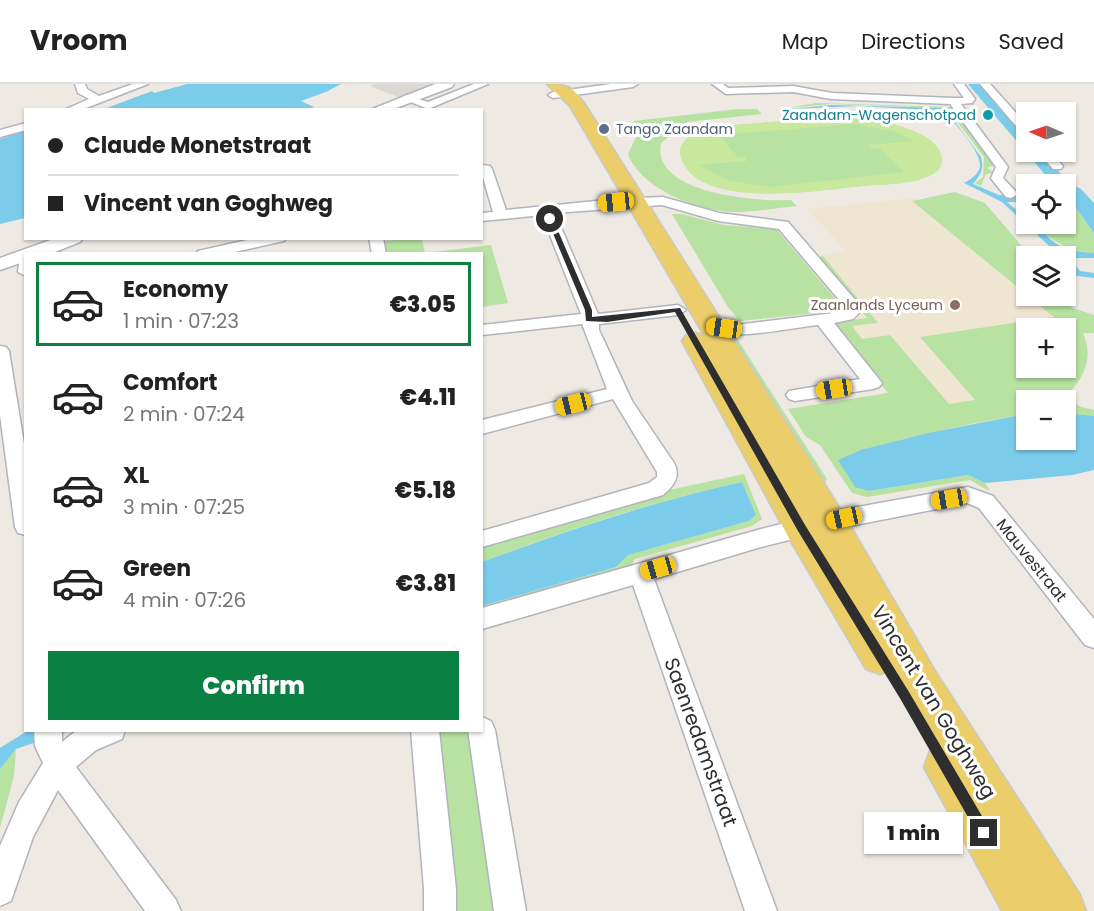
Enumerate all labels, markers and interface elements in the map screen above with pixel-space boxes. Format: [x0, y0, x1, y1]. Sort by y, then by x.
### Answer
text: Vroom [30, 21, 128, 60]
text: Map [782, 27, 828, 56]
text: Directions [861, 27, 965, 56]
text: Saved [998, 27, 1064, 56]
north arrow [1016, 102, 1076, 162]
map controls [1016, 102, 1076, 450]
place label: Zaandam-Wagenschotpad [782, 105, 976, 125]
marker: Zaandam-Wagenschotpad [981, 108, 995, 122]
place label: Tango Zaandam [616, 119, 733, 139]
marker: Tango Zaandam [597, 122, 611, 136]
text: Claude Monetstraat [84, 130, 311, 161]
button: locate [1016, 174, 1076, 234]
text: Vincent van Goghweg [84, 188, 333, 219]
car [597, 191, 635, 213]
route start [536, 205, 563, 232]
button: layers [1016, 246, 1076, 306]
text: Economy [123, 274, 228, 305]
icon: car [51, 277, 105, 331]
text: €3.05 [390, 289, 456, 320]
place label: Zaanlands Lyceum [811, 295, 943, 315]
marker: Zaanlands Lyceum [948, 298, 962, 312]
text: 1 min · 07:23 [123, 307, 239, 335]
car [705, 317, 743, 339]
button: + [1016, 318, 1076, 378]
text: Comfort [123, 367, 217, 398]
icon: car [51, 370, 105, 424]
car [815, 377, 853, 401]
text: €4.11 [400, 382, 456, 413]
button: − [1016, 390, 1076, 450]
car [553, 391, 593, 417]
text: 2 min · 07:24 [123, 400, 245, 428]
text: XL [123, 460, 149, 491]
icon: car [51, 463, 105, 517]
text: €5.18 [395, 475, 456, 506]
car [930, 487, 968, 511]
text: 3 min · 07:25 [123, 493, 245, 521]
car [824, 505, 864, 531]
street label: Mauvestraat [991, 514, 1073, 607]
text: Green [123, 553, 191, 584]
car [638, 554, 678, 582]
icon: car [51, 556, 105, 610]
text: €3.81 [396, 568, 456, 599]
text: 4 min · 07:26 [123, 586, 246, 614]
street label: Vincent van Goghweg [865, 600, 1003, 804]
button: Confirm [48, 651, 459, 720]
street label: Saenredamstraat [657, 654, 745, 830]
callout: 1 min [864, 812, 963, 854]
text: 1 min [887, 819, 940, 847]
route end [970, 819, 997, 846]

